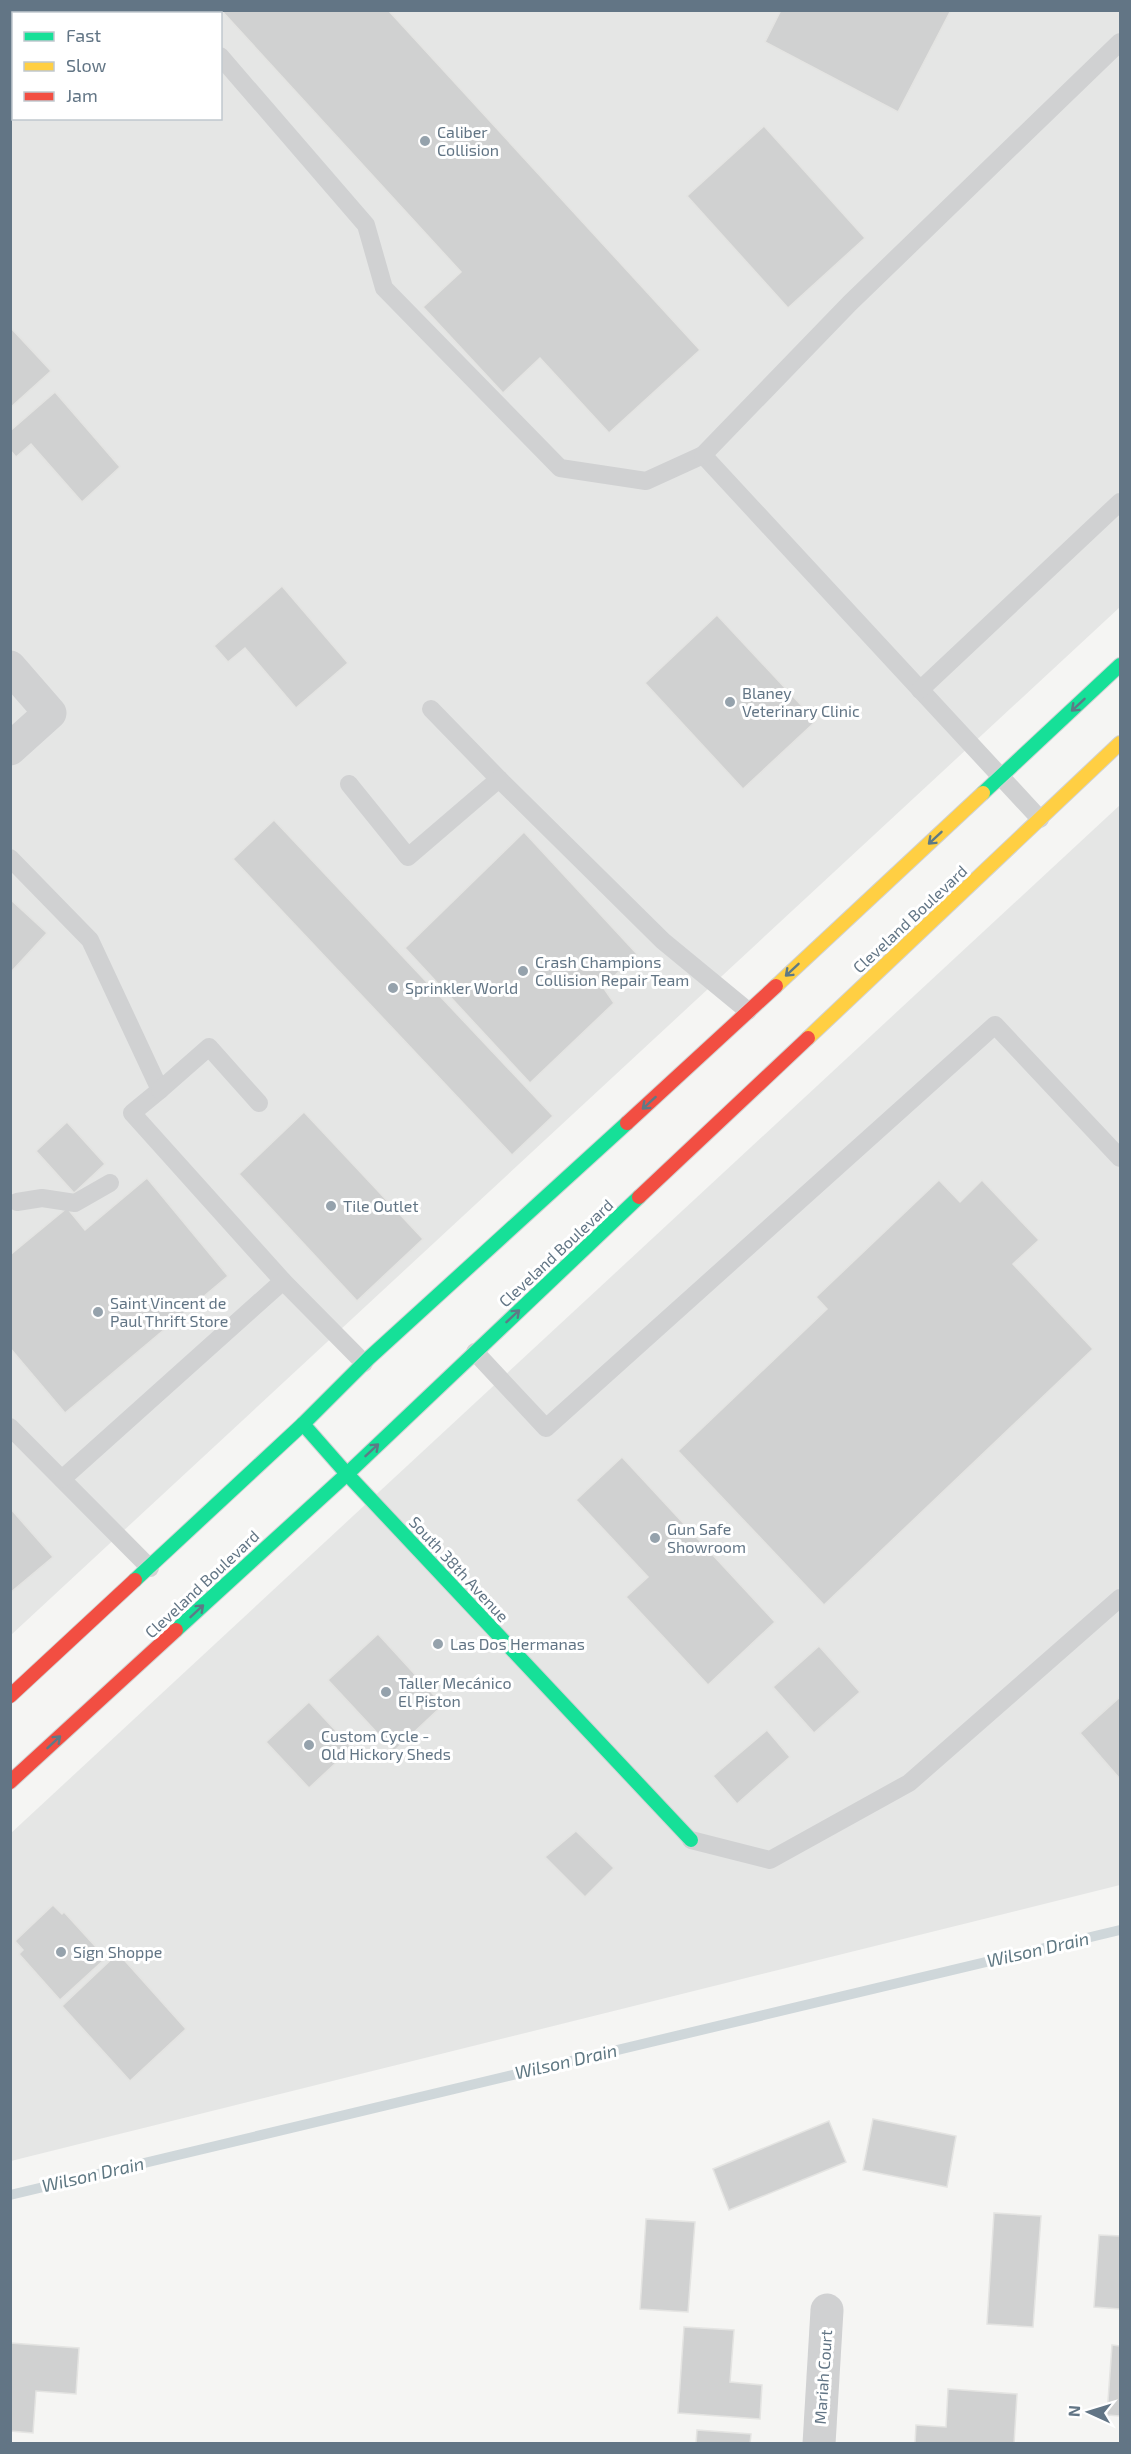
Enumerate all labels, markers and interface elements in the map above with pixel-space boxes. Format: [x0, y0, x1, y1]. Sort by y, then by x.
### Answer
legend [12, 12, 222, 120]
text: Fast [66, 24, 101, 46]
text: Slow [66, 54, 107, 76]
text: Jam [66, 84, 98, 106]
place label: Caliber Collision [437, 122, 499, 159]
marker: Caliber Collision [418, 134, 432, 148]
place label: Blaney Veterinary Clinic [742, 683, 860, 720]
marker: Blaney Veterinary Clinic [723, 695, 737, 709]
one-way arrow [1070, 698, 1085, 712]
one-way arrow [928, 831, 943, 845]
street label: Cleveland Boulevard [849, 861, 971, 976]
place label: Crash Champions Collision Repair Team [535, 952, 689, 989]
one-way arrow [785, 963, 800, 977]
marker: Crash Champions Collision Repair Team [516, 964, 530, 978]
place label: Sprinkler World [405, 978, 518, 997]
marker: Sprinkler World [386, 981, 400, 995]
one-way arrow [642, 1096, 657, 1110]
street label: Cleveland Boulevard [495, 1195, 617, 1310]
place label: Tile Outlet [343, 1196, 419, 1215]
marker: Tile Outlet [324, 1199, 338, 1213]
place label: Saint Vincent de Paul Thrift Store [110, 1293, 228, 1330]
marker: Saint Vincent de Paul Thrift Store [91, 1305, 105, 1319]
one-way arrow [506, 1309, 521, 1323]
one-way arrow [364, 1443, 379, 1457]
street label: South 38th Avenue [406, 1512, 513, 1625]
place label: Gun Safe Showroom [667, 1519, 746, 1556]
street label: Cleveland Boulevard [141, 1526, 263, 1641]
marker: Gun Safe Showroom [648, 1531, 662, 1545]
one-way arrow [190, 1604, 205, 1618]
place label: Las Dos Hermanas [450, 1634, 585, 1653]
marker: Las Dos Hermanas [431, 1637, 445, 1651]
place label: Taller Mecánico El Piston [398, 1673, 512, 1710]
marker: Taller Mecánico El Piston [379, 1685, 393, 1699]
place label: Custom Cycle - Old Hickory Sheds [321, 1726, 451, 1763]
one-way arrow [46, 1735, 61, 1750]
marker: Custom Cycle - Old Hickory Sheds [302, 1738, 316, 1752]
water label: Wilson Drain [984, 1927, 1091, 1971]
place label: Sign Shoppe [73, 1942, 162, 1961]
marker: Sign Shoppe [54, 1945, 68, 1959]
water label: Wilson Drain [512, 2039, 619, 2083]
water label: Wilson Drain [39, 2152, 146, 2196]
street label: Mariah Court [810, 2329, 835, 2425]
north arrow [1059, 2382, 1119, 2442]
text: N [1064, 2404, 1083, 2417]

